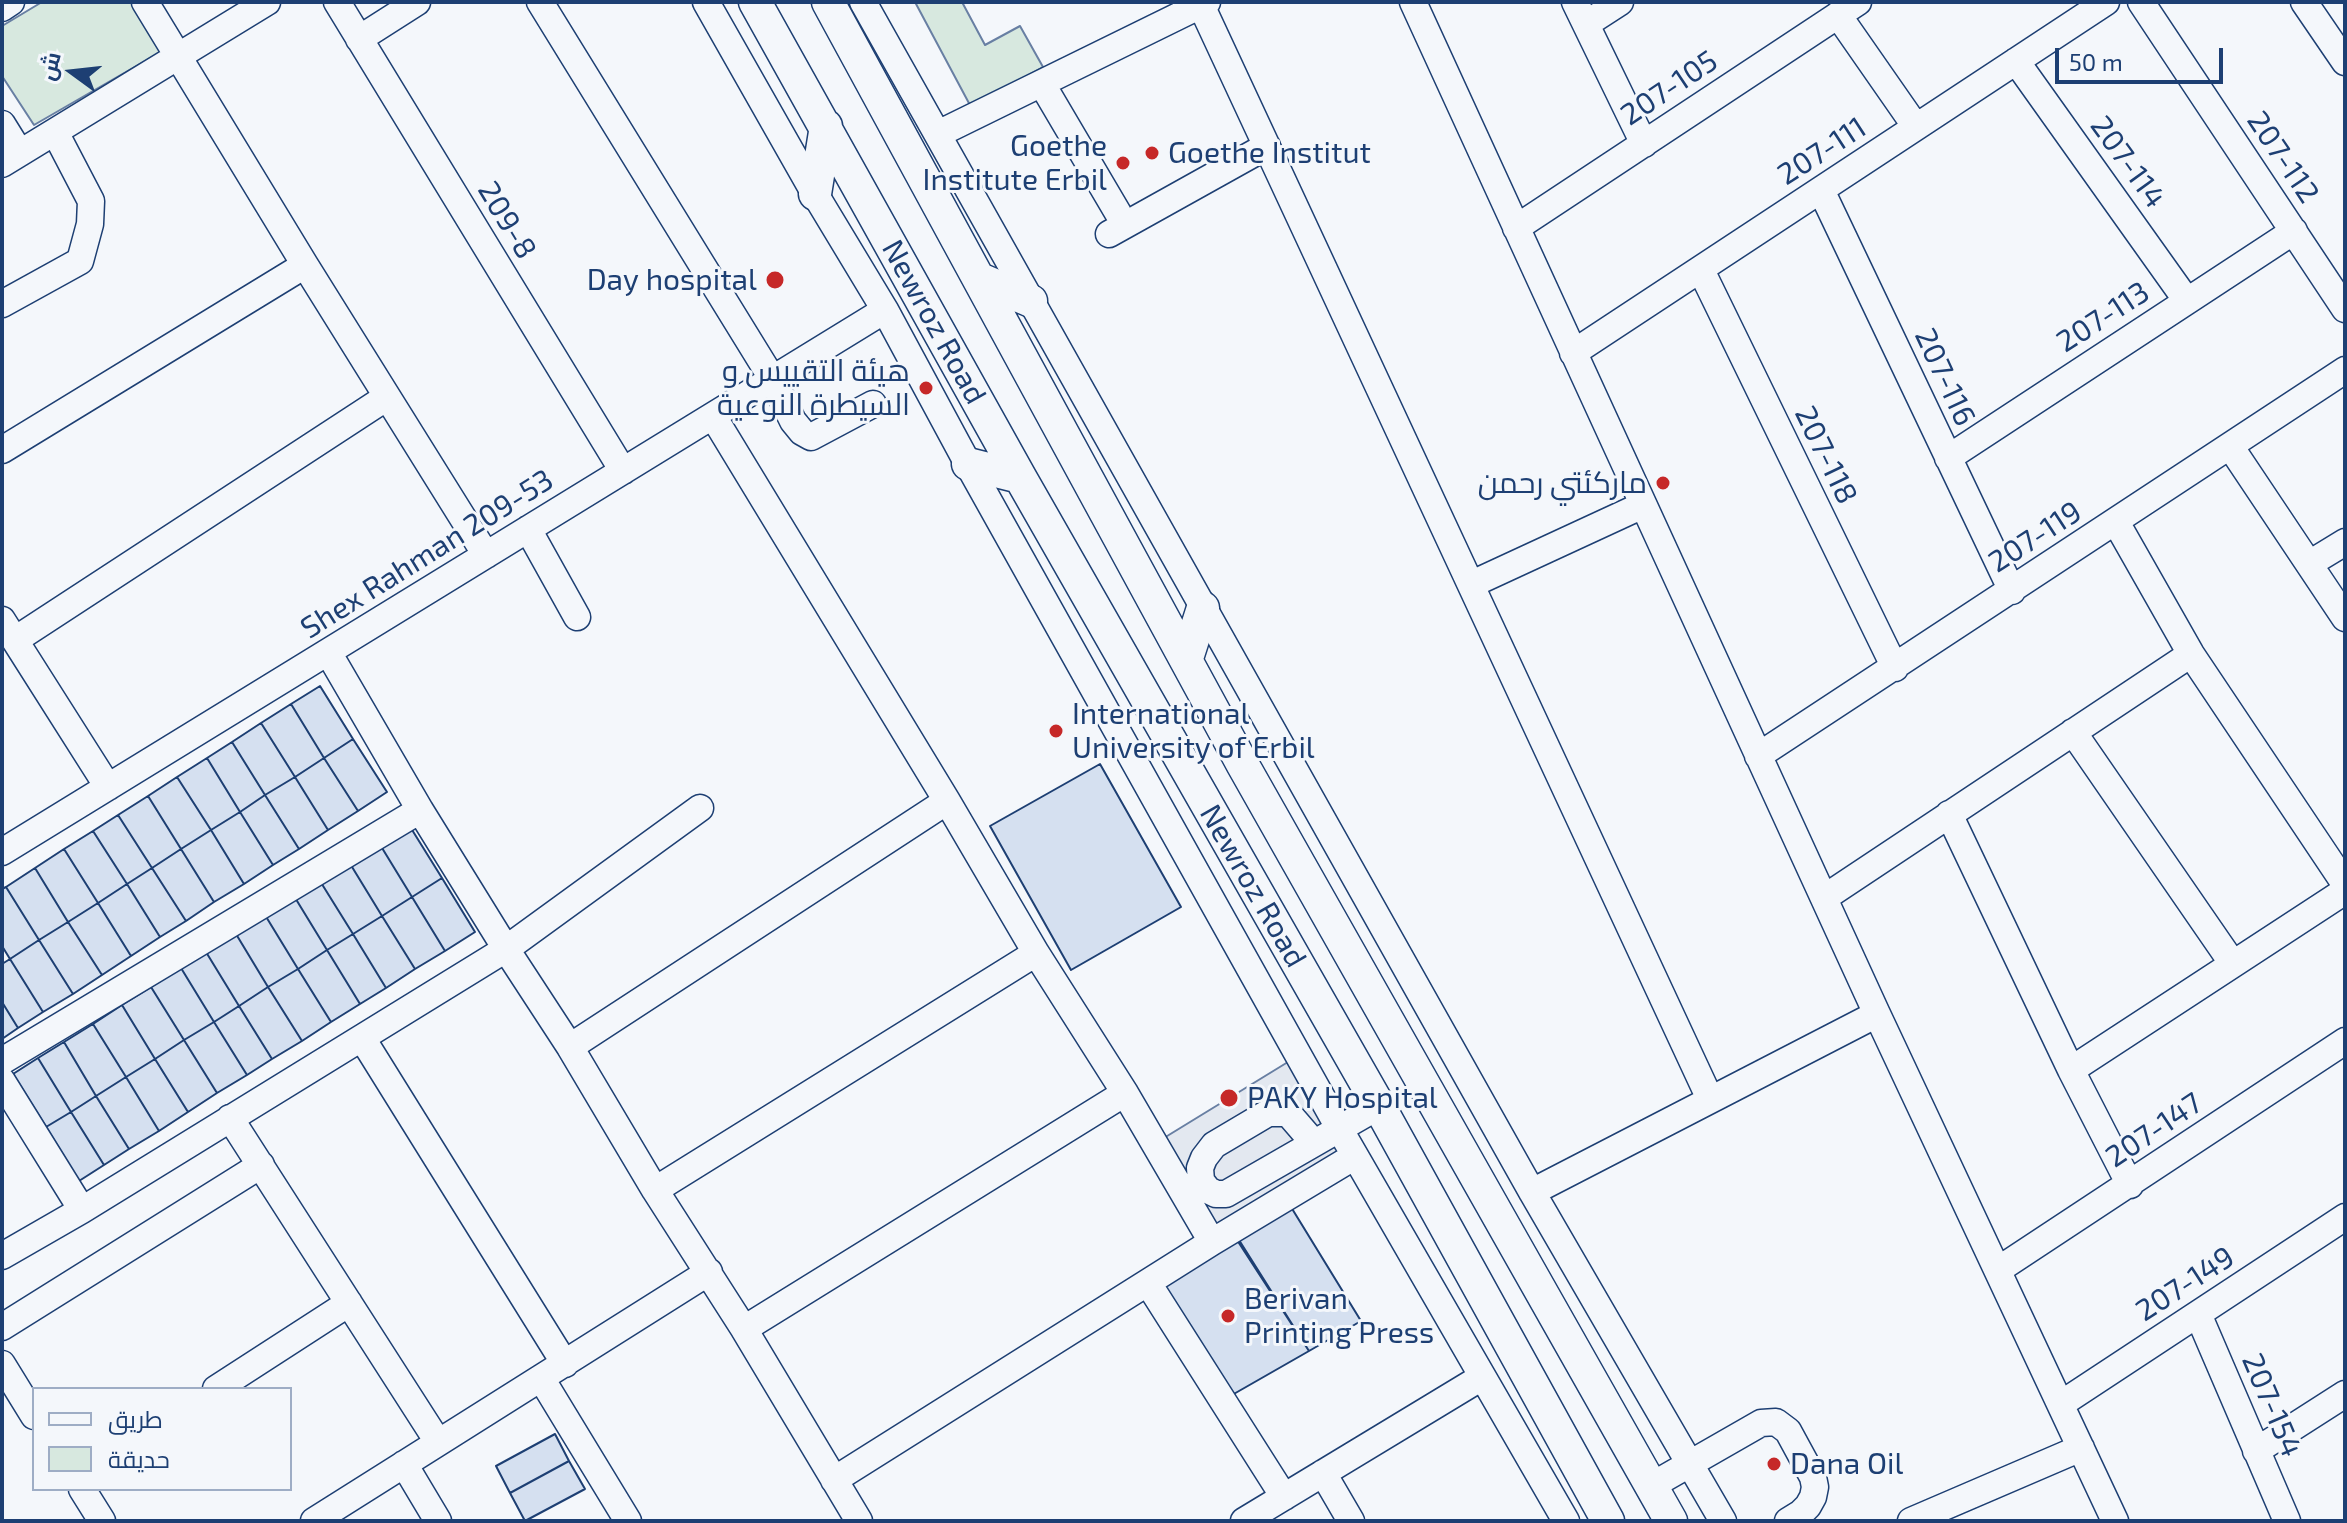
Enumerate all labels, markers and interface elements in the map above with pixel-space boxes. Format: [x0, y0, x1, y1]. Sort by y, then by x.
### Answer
north arrow [32, 32, 112, 112]
scale bar [2059, 32, 2227, 82]
street label: 207-105 [1614, 43, 1724, 133]
text: 50 m [2069, 47, 2123, 76]
text: ش [33, 49, 65, 83]
street label: 207-112 [2239, 104, 2327, 210]
street label: 207-111 [1771, 109, 1873, 193]
street label: 207-114 [2083, 109, 2173, 215]
place label: Goethe Institute Erbil [923, 128, 1107, 198]
place label: Goethe Institut [1168, 135, 1371, 171]
marker: Goethe Institut [1143, 144, 1161, 162]
marker: Goethe Institute Erbil [1114, 154, 1132, 172]
street label: 209-8 [470, 175, 544, 265]
street label: Newroz Road [874, 234, 994, 410]
place label: Day hospital [587, 262, 757, 298]
marker: Day hospital [764, 269, 786, 291]
street label: 207-113 [2050, 274, 2156, 360]
street label: 207-116 [1907, 323, 1983, 431]
place label: هيئة التقييس و السيطرة النوعية [717, 353, 910, 424]
marker: هيئة التقييس و السيطرة النوعية [917, 379, 935, 397]
street label: 207-118 [1787, 400, 1865, 510]
street label: Shex Rahman 209-53 [294, 462, 560, 646]
place label: ماركئتي رحمن [1478, 465, 1647, 501]
marker: ماركئتي رحمن [1654, 474, 1672, 492]
street label: 207-119 [1982, 494, 2088, 580]
place label: International University of Erbil [1072, 696, 1315, 766]
marker: International University of Erbil [1047, 722, 1065, 740]
street label: Newroz Road [1192, 798, 1314, 974]
place label: PAKY Hospital [1247, 1080, 1438, 1116]
street label: 207-147 [2099, 1085, 2209, 1175]
marker: PAKY Hospital [1218, 1087, 1240, 1109]
street label: 207-149 [2129, 1239, 2241, 1329]
place label: Berivan Printing Press [1244, 1281, 1434, 1352]
marker: Berivan Printing Press [1219, 1307, 1237, 1325]
street label: 207-154 [2234, 1348, 2310, 1462]
legend [32, 1387, 292, 1491]
text: طريق [108, 1404, 163, 1433]
text: حديقة [108, 1444, 170, 1473]
place label: Dana Oil [1790, 1446, 1903, 1482]
marker: Dana Oil [1765, 1455, 1783, 1473]

